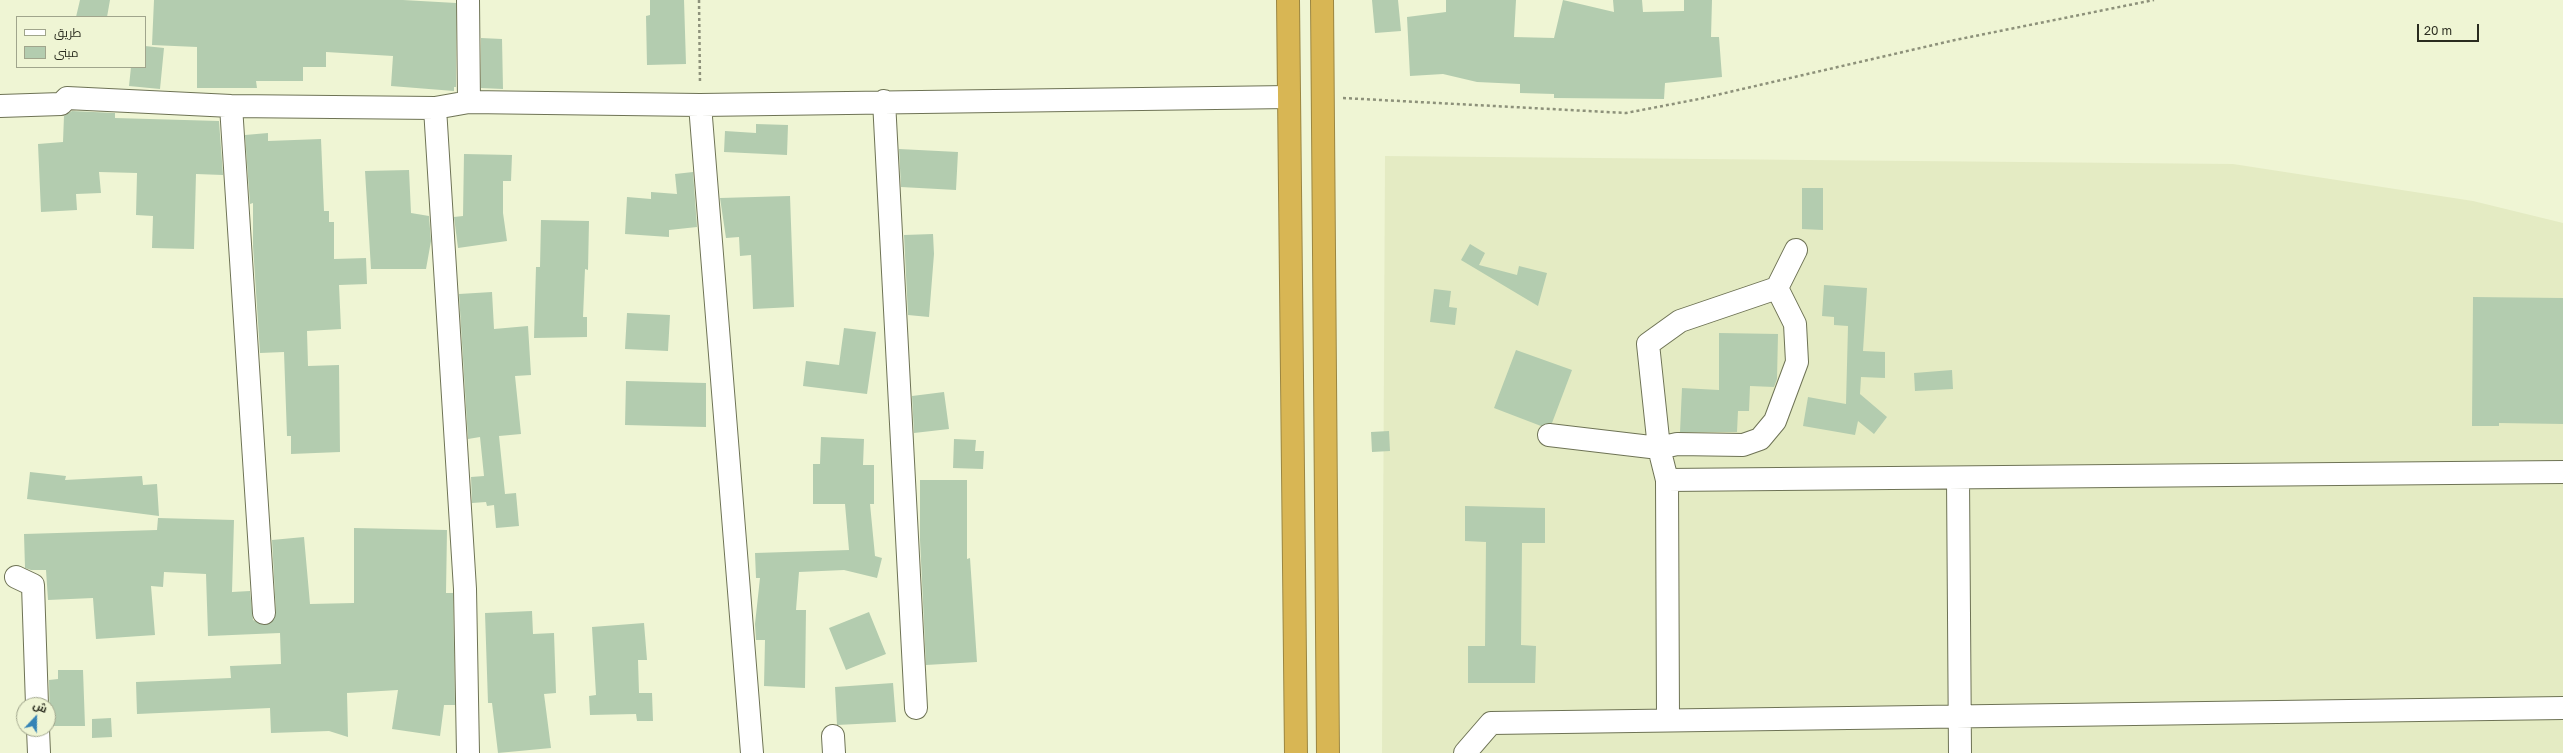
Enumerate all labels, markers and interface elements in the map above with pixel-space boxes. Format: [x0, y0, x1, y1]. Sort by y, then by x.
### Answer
legend [16, 16, 146, 68]
scale bar [2419, 16, 2481, 42]
text: 20 m [2424, 23, 2452, 38]
text: طريق [54, 25, 81, 40]
text: مبنى [54, 45, 79, 60]
north arrow [16, 697, 56, 737]
text: ش [31, 698, 49, 715]

